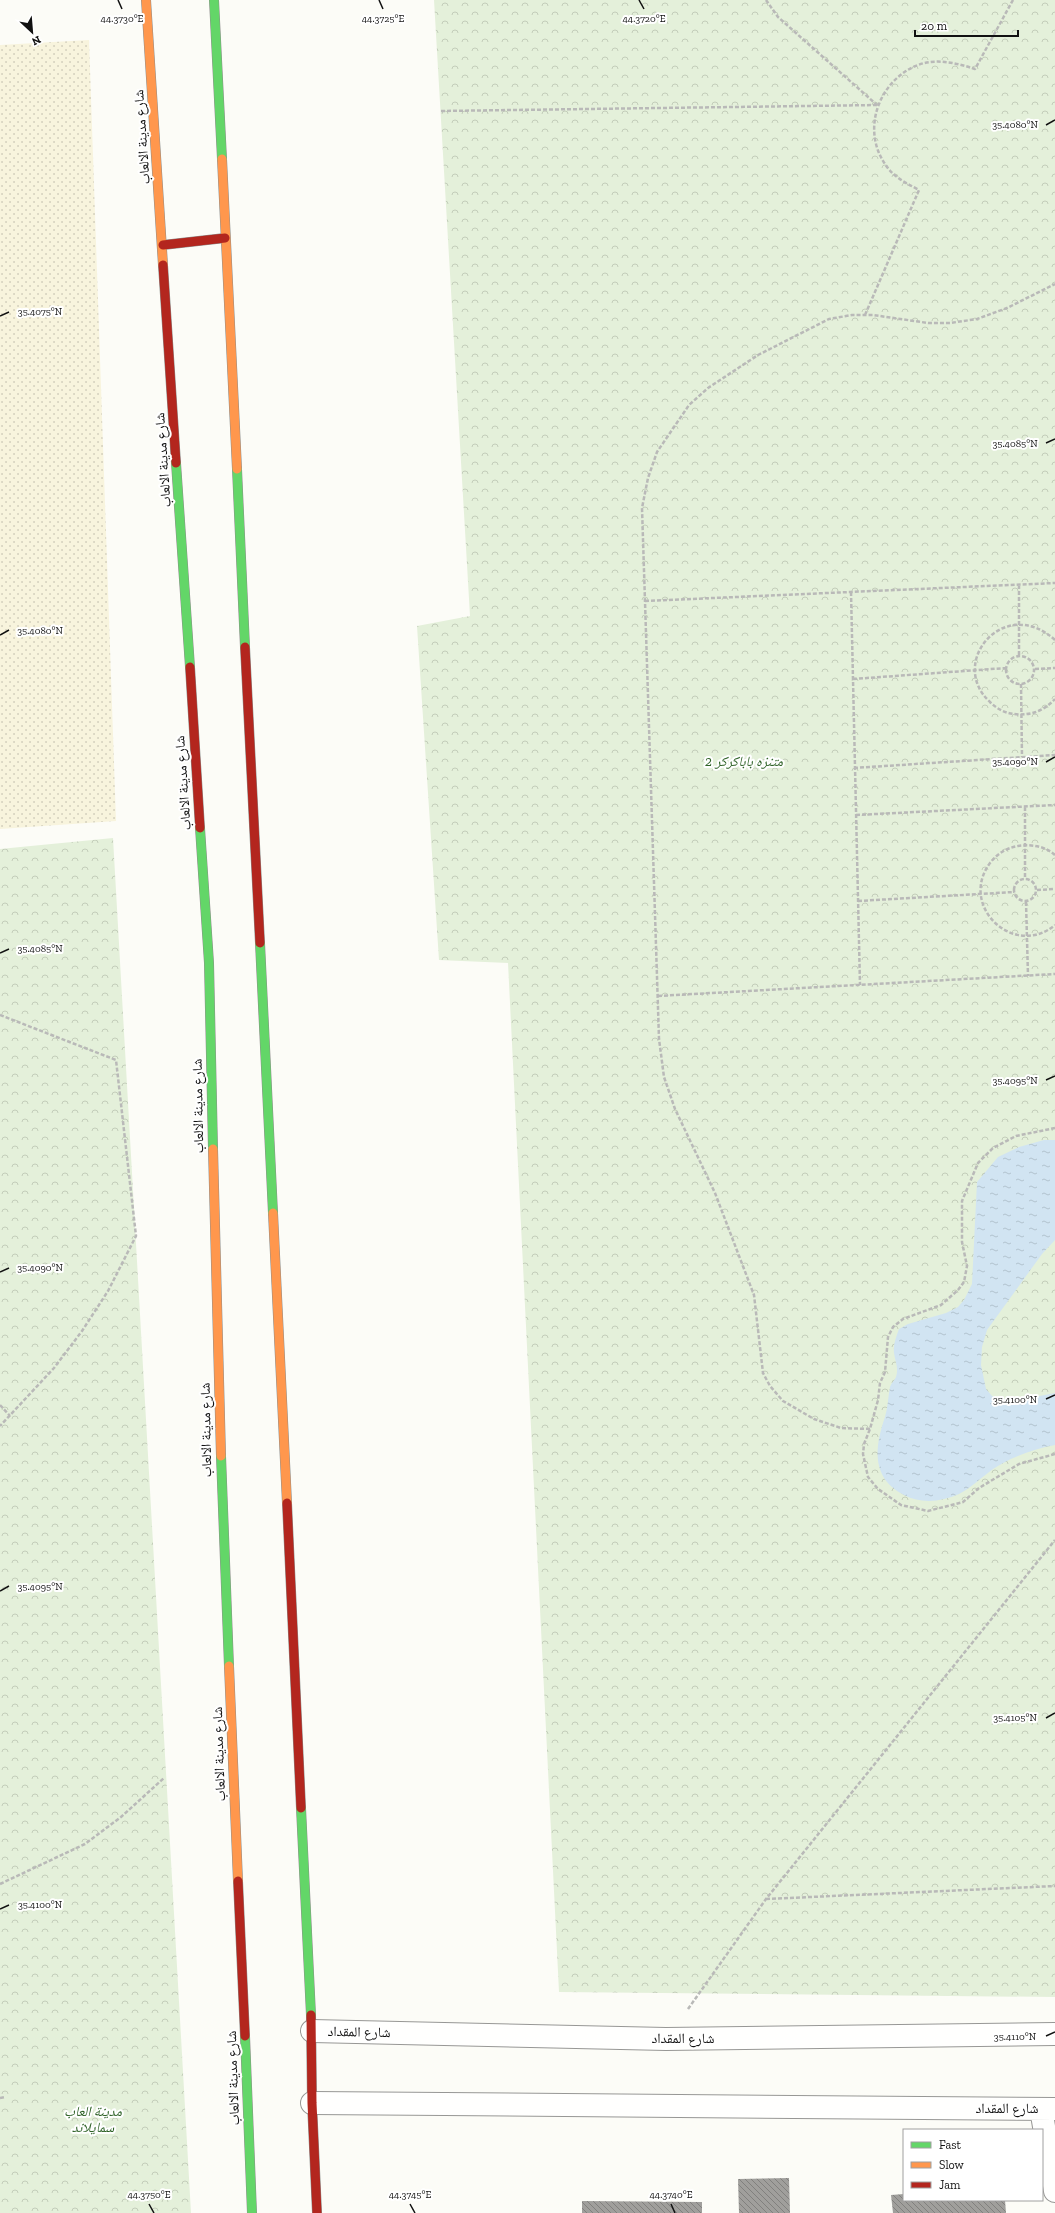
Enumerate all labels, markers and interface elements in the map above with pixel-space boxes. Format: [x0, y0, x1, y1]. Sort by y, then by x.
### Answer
north arrow [12, 12, 52, 52]
scale bar [915, 12, 1018, 38]
text: 44.3730°E [101, 13, 144, 25]
text: 44.3725°E [362, 13, 404, 25]
text: 44.3720°E [622, 13, 666, 25]
text: 20 m [921, 19, 948, 33]
text: N [29, 33, 43, 48]
street label: شارع مدينة الالعاب [130, 89, 155, 185]
text: 35.4080°N [992, 119, 1038, 131]
text: 35.4075°N [18, 306, 63, 318]
street label: شارع مدينة الالعاب [151, 412, 176, 508]
text: 35.4085°N [992, 438, 1038, 450]
text: 35.4080°N [17, 625, 63, 637]
street label: شارع مدينة الالعاب [171, 735, 196, 831]
park label: متنزه باباكركر 2 [705, 753, 784, 770]
text: 35.4090°N [992, 756, 1038, 768]
text: 35.4085°N [17, 943, 63, 955]
street label: شارع مدينة الالعاب [189, 1058, 208, 1154]
text: 35.4095°N [992, 1075, 1038, 1087]
text: 35.4090°N [17, 1262, 63, 1274]
street label: شارع مدينة الالعاب [197, 1382, 216, 1478]
text: 35.4100°N [993, 1394, 1038, 1406]
text: 35.4095°N [17, 1581, 63, 1593]
street label: شارع مدينة الالعاب [209, 1706, 230, 1802]
text: 35.4105°N [993, 1712, 1037, 1724]
text: 35.4100°N [18, 1899, 63, 1911]
street label: شارع المقداد [327, 2023, 391, 2042]
street label: شارع مدينة الالعاب [223, 2030, 244, 2126]
street label: شارع المقداد [651, 2030, 715, 2048]
text: 35.4110°N [994, 2031, 1037, 2043]
street label: شارع المقداد [975, 2100, 1039, 2118]
park label: مدينة العاب سمايلاند [64, 2103, 122, 2136]
legend [903, 2129, 1043, 2201]
text: Fast [939, 2138, 962, 2152]
text: Slow [939, 2158, 965, 2172]
text: Jam [939, 2178, 961, 2192]
text: 44.3750°E [127, 2189, 171, 2201]
text: 44.3745°E [389, 2189, 431, 2201]
text: 44.3740°E [649, 2189, 693, 2201]

